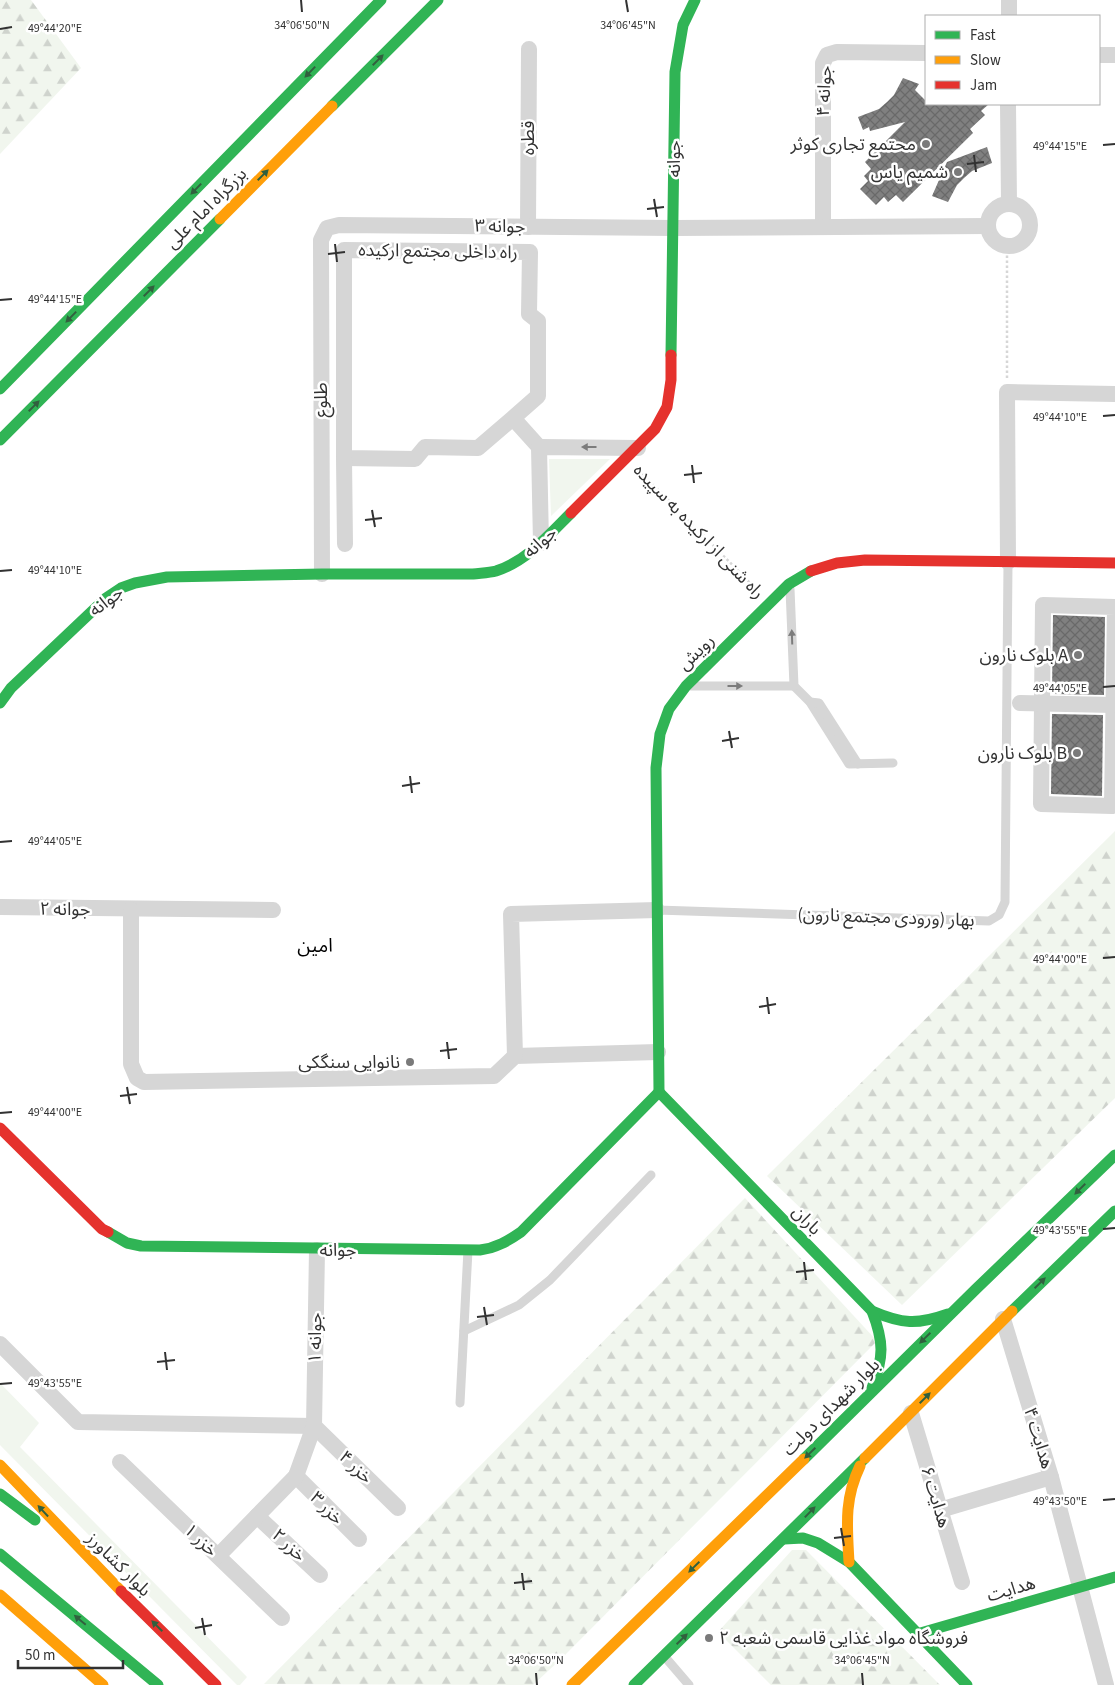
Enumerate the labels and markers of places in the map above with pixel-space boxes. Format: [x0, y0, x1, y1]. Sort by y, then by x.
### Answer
place label: محتمع تجاری کوثر [789, 132, 916, 158]
marker: محتمع تجاری کوثر [920, 138, 932, 150]
place label: شمیم یاس [871, 160, 948, 185]
marker: شمیم یاس [952, 166, 964, 178]
place label: بلوک نارون A [979, 643, 1068, 668]
marker: بلوک نارون A [1072, 649, 1084, 661]
place label: بلوک نارون B [978, 741, 1067, 766]
marker: بلوک نارون B [1071, 747, 1083, 759]
place label: نانوایی سنگکی [298, 1050, 400, 1075]
marker: نانوایی سنگکی [404, 1056, 416, 1068]
place label: فروشگاه مواد غذایی قاسمی شعبه ۲ [719, 1626, 968, 1651]
marker: فروشگاه مواد غذایی قاسمی شعبه ۲ [703, 1632, 715, 1644]

